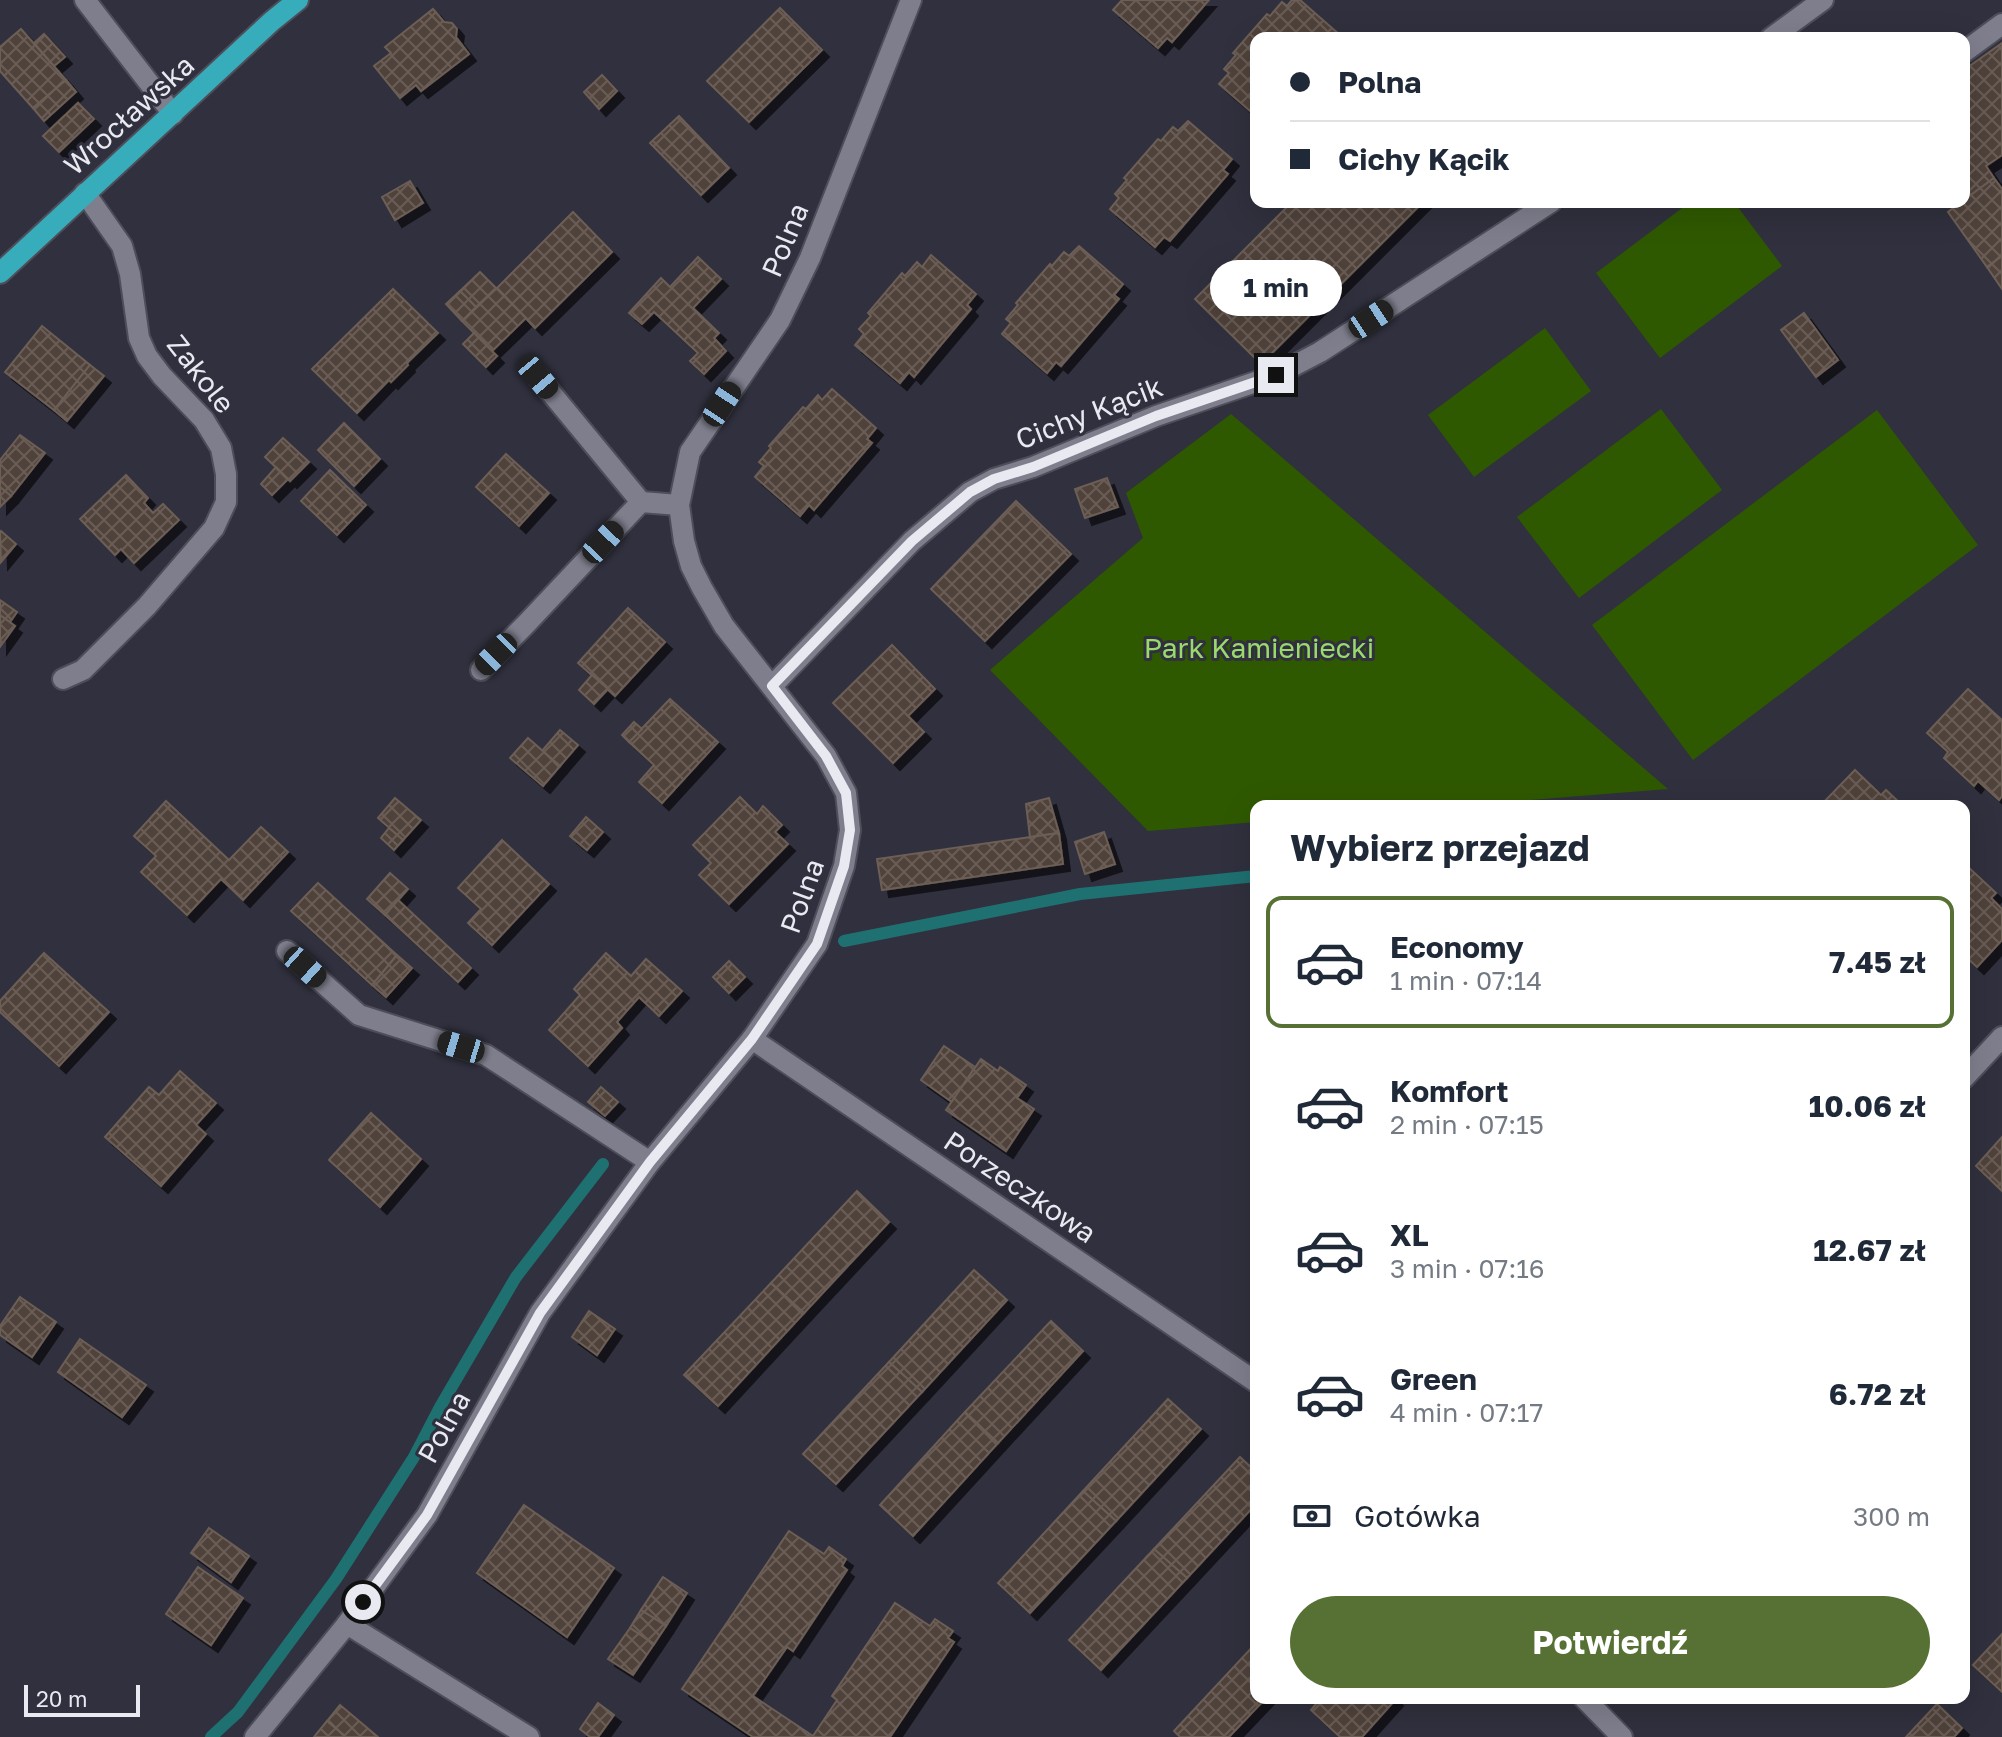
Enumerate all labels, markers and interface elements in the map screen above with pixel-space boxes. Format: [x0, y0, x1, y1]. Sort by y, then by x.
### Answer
street label: Wrocławska [57, 48, 200, 182]
text: Polna [1338, 64, 1421, 100]
text: Cichy Kącik [1338, 141, 1510, 177]
street label: Polna [754, 198, 815, 282]
callout: 1 min [1210, 259, 1342, 315]
text: 1 min [1243, 272, 1309, 303]
car [1344, 296, 1398, 342]
street label: Zakole [161, 328, 242, 419]
car [513, 351, 563, 403]
route end [1258, 357, 1294, 393]
street label: Cichy Kącik [1011, 369, 1167, 456]
car [699, 377, 745, 431]
car [578, 516, 628, 568]
car [471, 629, 521, 679]
park label: Park Kamieniecki [1144, 631, 1374, 664]
text: Wybierz przejazd [1290, 826, 1590, 869]
street label: Polna [773, 854, 830, 938]
icon: car [1294, 926, 1366, 998]
text: Economy [1390, 929, 1524, 965]
car [279, 942, 331, 992]
text: 7.45 zł [1829, 944, 1926, 980]
text: 1 min · 07:14 [1390, 965, 1542, 996]
car [435, 1029, 487, 1065]
icon: car [1294, 1070, 1366, 1142]
text: Komfort [1390, 1073, 1509, 1109]
text: 10.06 zł [1809, 1088, 1926, 1124]
text: 2 min · 07:15 [1390, 1109, 1544, 1140]
street label: Porzeczkowa [938, 1124, 1102, 1249]
icon: car [1294, 1214, 1366, 1286]
text: XL [1390, 1217, 1429, 1253]
text: 12.67 zł [1813, 1232, 1926, 1268]
text: 3 min · 07:16 [1390, 1253, 1545, 1284]
icon: car [1294, 1358, 1366, 1430]
text: Green [1390, 1361, 1477, 1397]
text: 6.72 zł [1829, 1376, 1926, 1412]
street label: Polna [410, 1385, 477, 1468]
text: 4 min · 07:17 [1390, 1397, 1543, 1428]
icon: cash [1290, 1494, 1334, 1538]
text: Gotówka [1354, 1498, 1481, 1534]
text: 300 m [1853, 1501, 1930, 1532]
route start [345, 1584, 381, 1620]
button: Potwierdź [1290, 1596, 1930, 1688]
scale bar [24, 1681, 140, 1717]
text: 20 m [36, 1685, 87, 1712]

